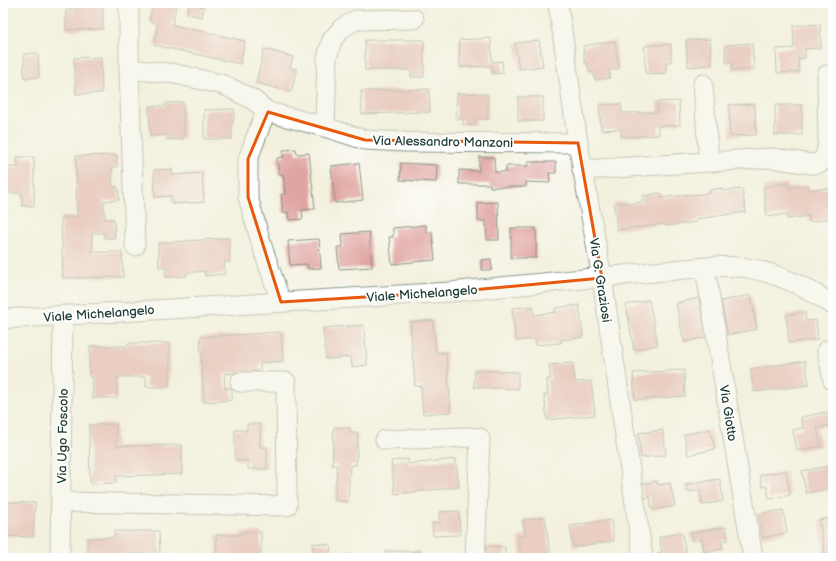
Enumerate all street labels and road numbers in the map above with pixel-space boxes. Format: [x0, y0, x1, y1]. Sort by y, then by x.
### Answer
street label: Via Alessandro Manzoni [373, 133, 513, 151]
street label: Via G. Graziosi [585, 237, 615, 324]
street label: Viale Michelangelo [366, 282, 478, 306]
street label: Viale Michelangelo [43, 302, 155, 326]
street label: Via Giotto [716, 384, 740, 443]
street label: Via Ugo Foscolo [54, 388, 72, 484]

